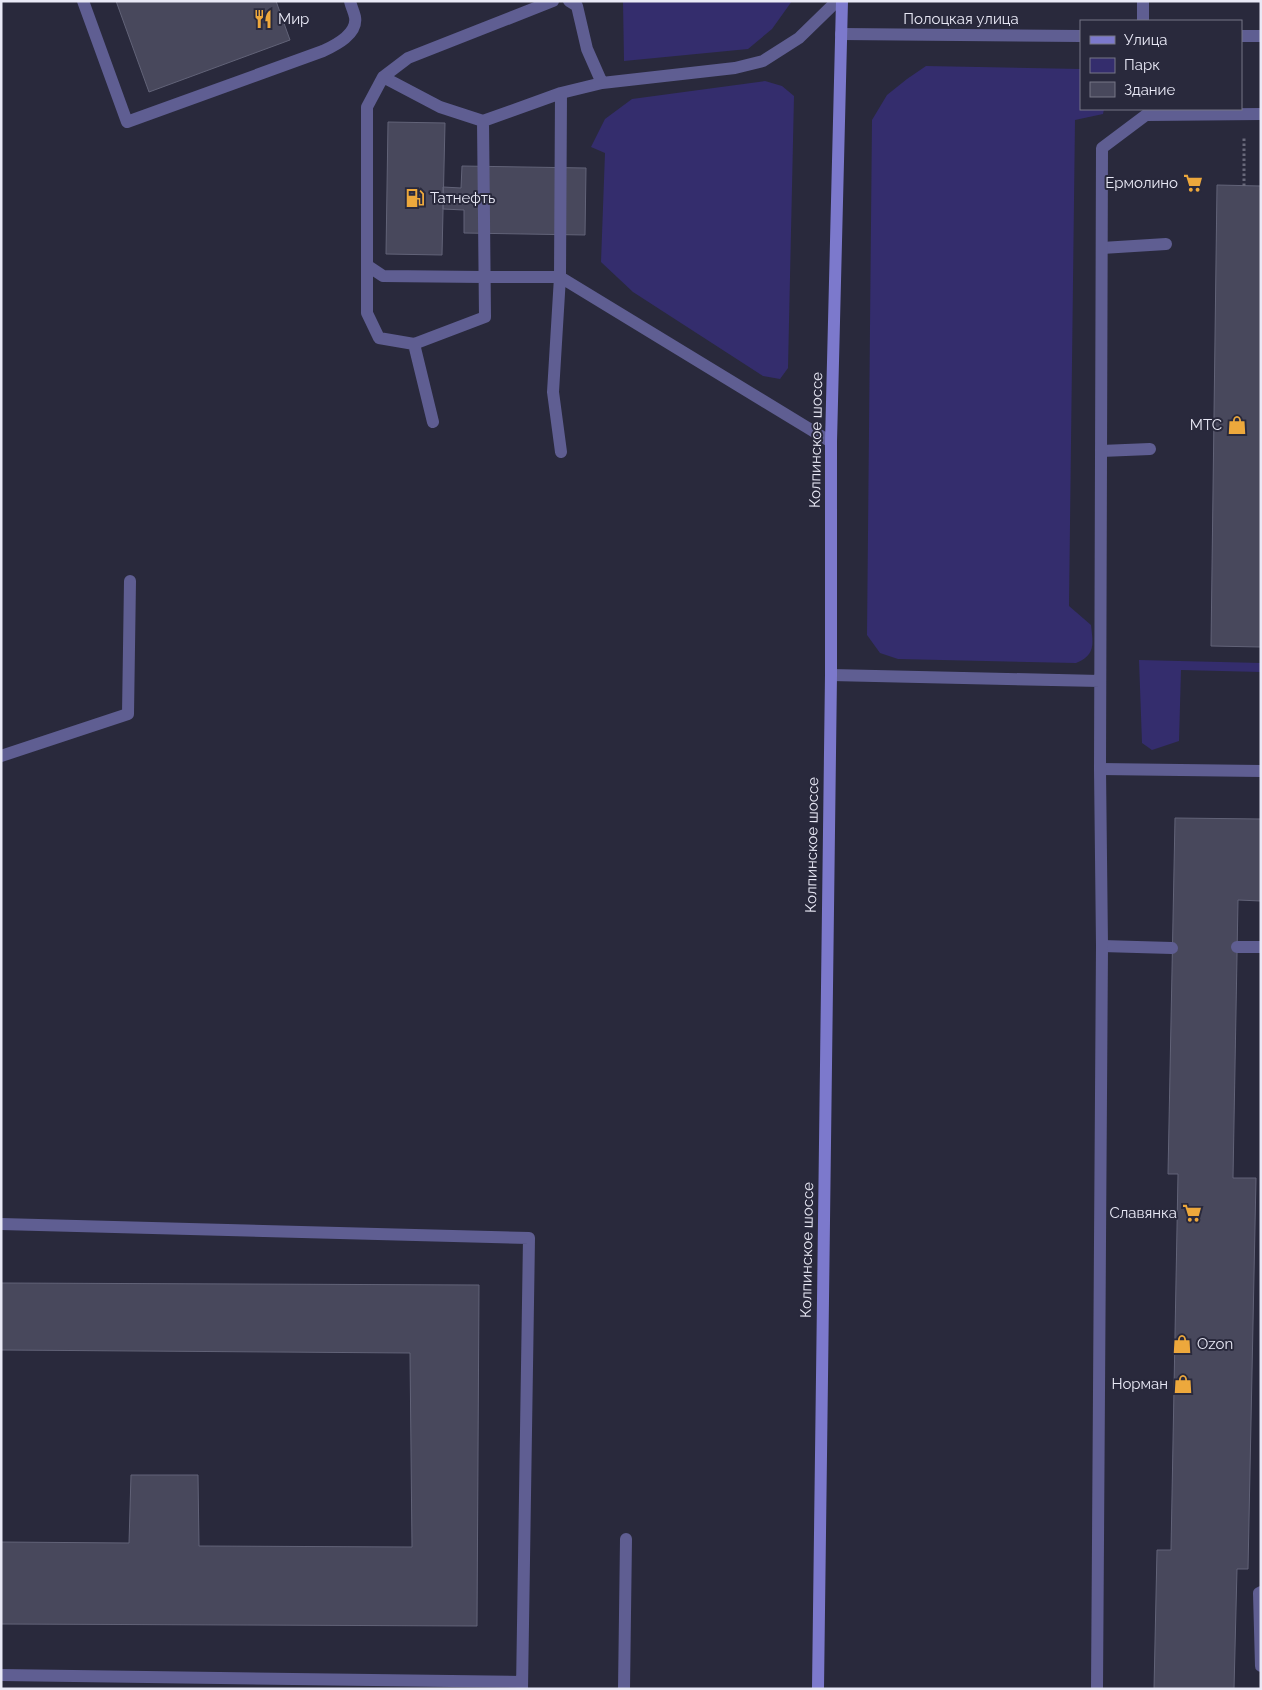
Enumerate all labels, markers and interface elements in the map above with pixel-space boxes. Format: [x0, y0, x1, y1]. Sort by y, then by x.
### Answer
restaurant icon: Мир [252, 8, 274, 30]
place label: Мир [278, 10, 309, 28]
street label: Полоцкая улица [903, 10, 1019, 28]
legend [1080, 20, 1242, 110]
text: Улица [1124, 31, 1168, 49]
text: Парк [1124, 56, 1160, 74]
text: Здание [1124, 81, 1176, 99]
supermarket icon: Ермолино [1182, 172, 1204, 194]
place label: Ермолино [1105, 174, 1178, 192]
fuel station icon: Татнефть [404, 187, 426, 209]
place label: Татнефть [430, 189, 495, 207]
street label: Колпинское шоссе [806, 372, 826, 508]
shop icon: МТС [1226, 414, 1248, 436]
place label: МТС [1190, 416, 1222, 434]
street label: Колпинское шоссе [802, 777, 822, 913]
street label: Колпинское шоссе [797, 1182, 817, 1318]
supermarket icon: Славянка [1181, 1202, 1203, 1224]
place label: Славянка [1110, 1204, 1177, 1222]
shop icon: Ozon [1171, 1333, 1193, 1355]
place label: Ozon [1197, 1335, 1233, 1353]
shop icon: Норман [1172, 1373, 1194, 1395]
place label: Норман [1111, 1375, 1168, 1393]

